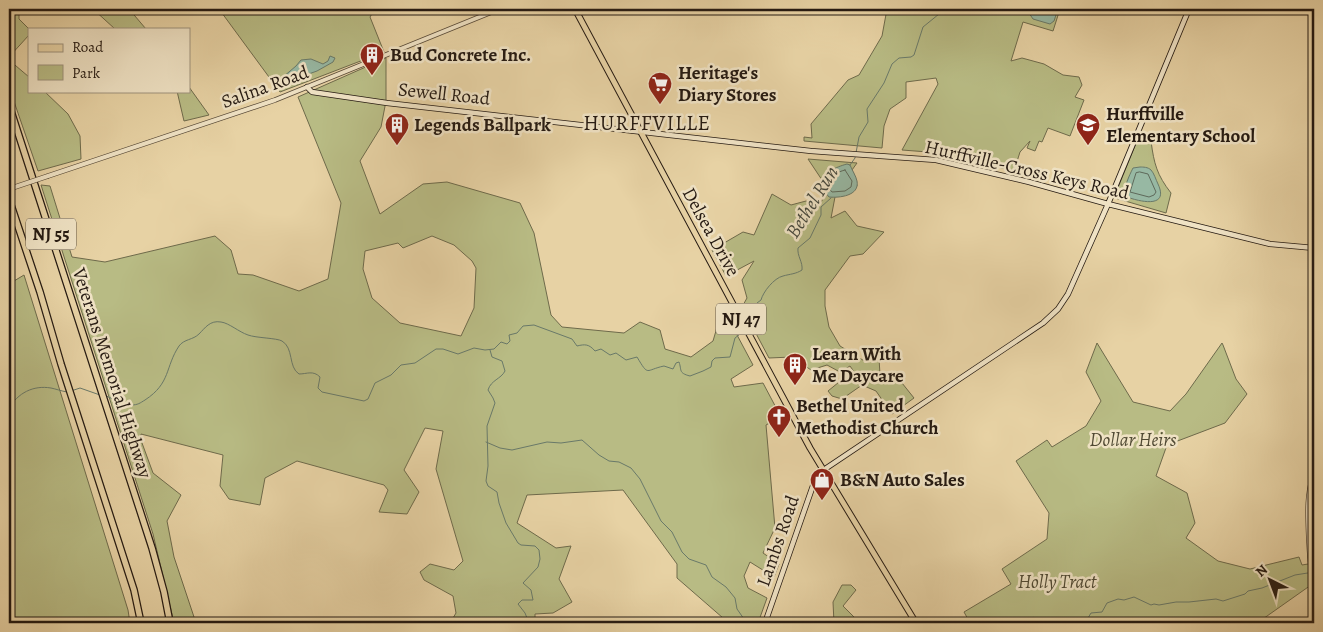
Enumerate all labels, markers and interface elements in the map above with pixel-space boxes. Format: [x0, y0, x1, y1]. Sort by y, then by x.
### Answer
legend [28, 28, 190, 92]
text: Road [72, 37, 104, 57]
building icon: Bud Concrete Inc. [359, 42, 385, 76]
place label: Bud Concrete Inc. [390, 42, 531, 68]
street label: Salina Road [218, 59, 313, 115]
place label: Heritage's Diary Stores [678, 60, 777, 108]
text: Park [72, 63, 101, 83]
supermarket icon: Heritage's Diary Stores [647, 71, 673, 105]
street label: Sewell Road [397, 76, 492, 112]
place label: Hurffville Elementary School [1106, 101, 1255, 149]
district label: HURFFVILLE [583, 109, 711, 137]
building icon: Legends Ballpark [384, 112, 410, 146]
place label: Legends Ballpark [414, 112, 551, 138]
school or university icon: Hurffville Elementary School [1075, 112, 1101, 146]
street label: Hurffville-Cross Keys Road [922, 134, 1133, 206]
water label: Bethel Run [779, 161, 845, 243]
street label: Delsea Drive [676, 183, 746, 281]
road number: NJ 55 [26, 218, 76, 250]
street label: Veterans Memorial Highway [65, 264, 158, 482]
road number: NJ 47 [716, 304, 766, 334]
place label: Learn With Me Daycare [812, 341, 904, 389]
building icon: Learn With Me Daycare [782, 352, 808, 386]
place label: Bethel United Methodist Church [796, 393, 939, 441]
church icon: Bethel United Methodist Church [766, 404, 792, 438]
park label: Dollar Heirs [1090, 427, 1177, 453]
shop icon: B&N Auto Sales [809, 467, 835, 501]
place label: B&N Auto Sales [840, 467, 965, 493]
street label: Lambs Road [750, 491, 806, 590]
north arrow [1246, 554, 1296, 604]
text: N [1251, 560, 1272, 581]
park label: Holly Tract [1018, 569, 1098, 595]

